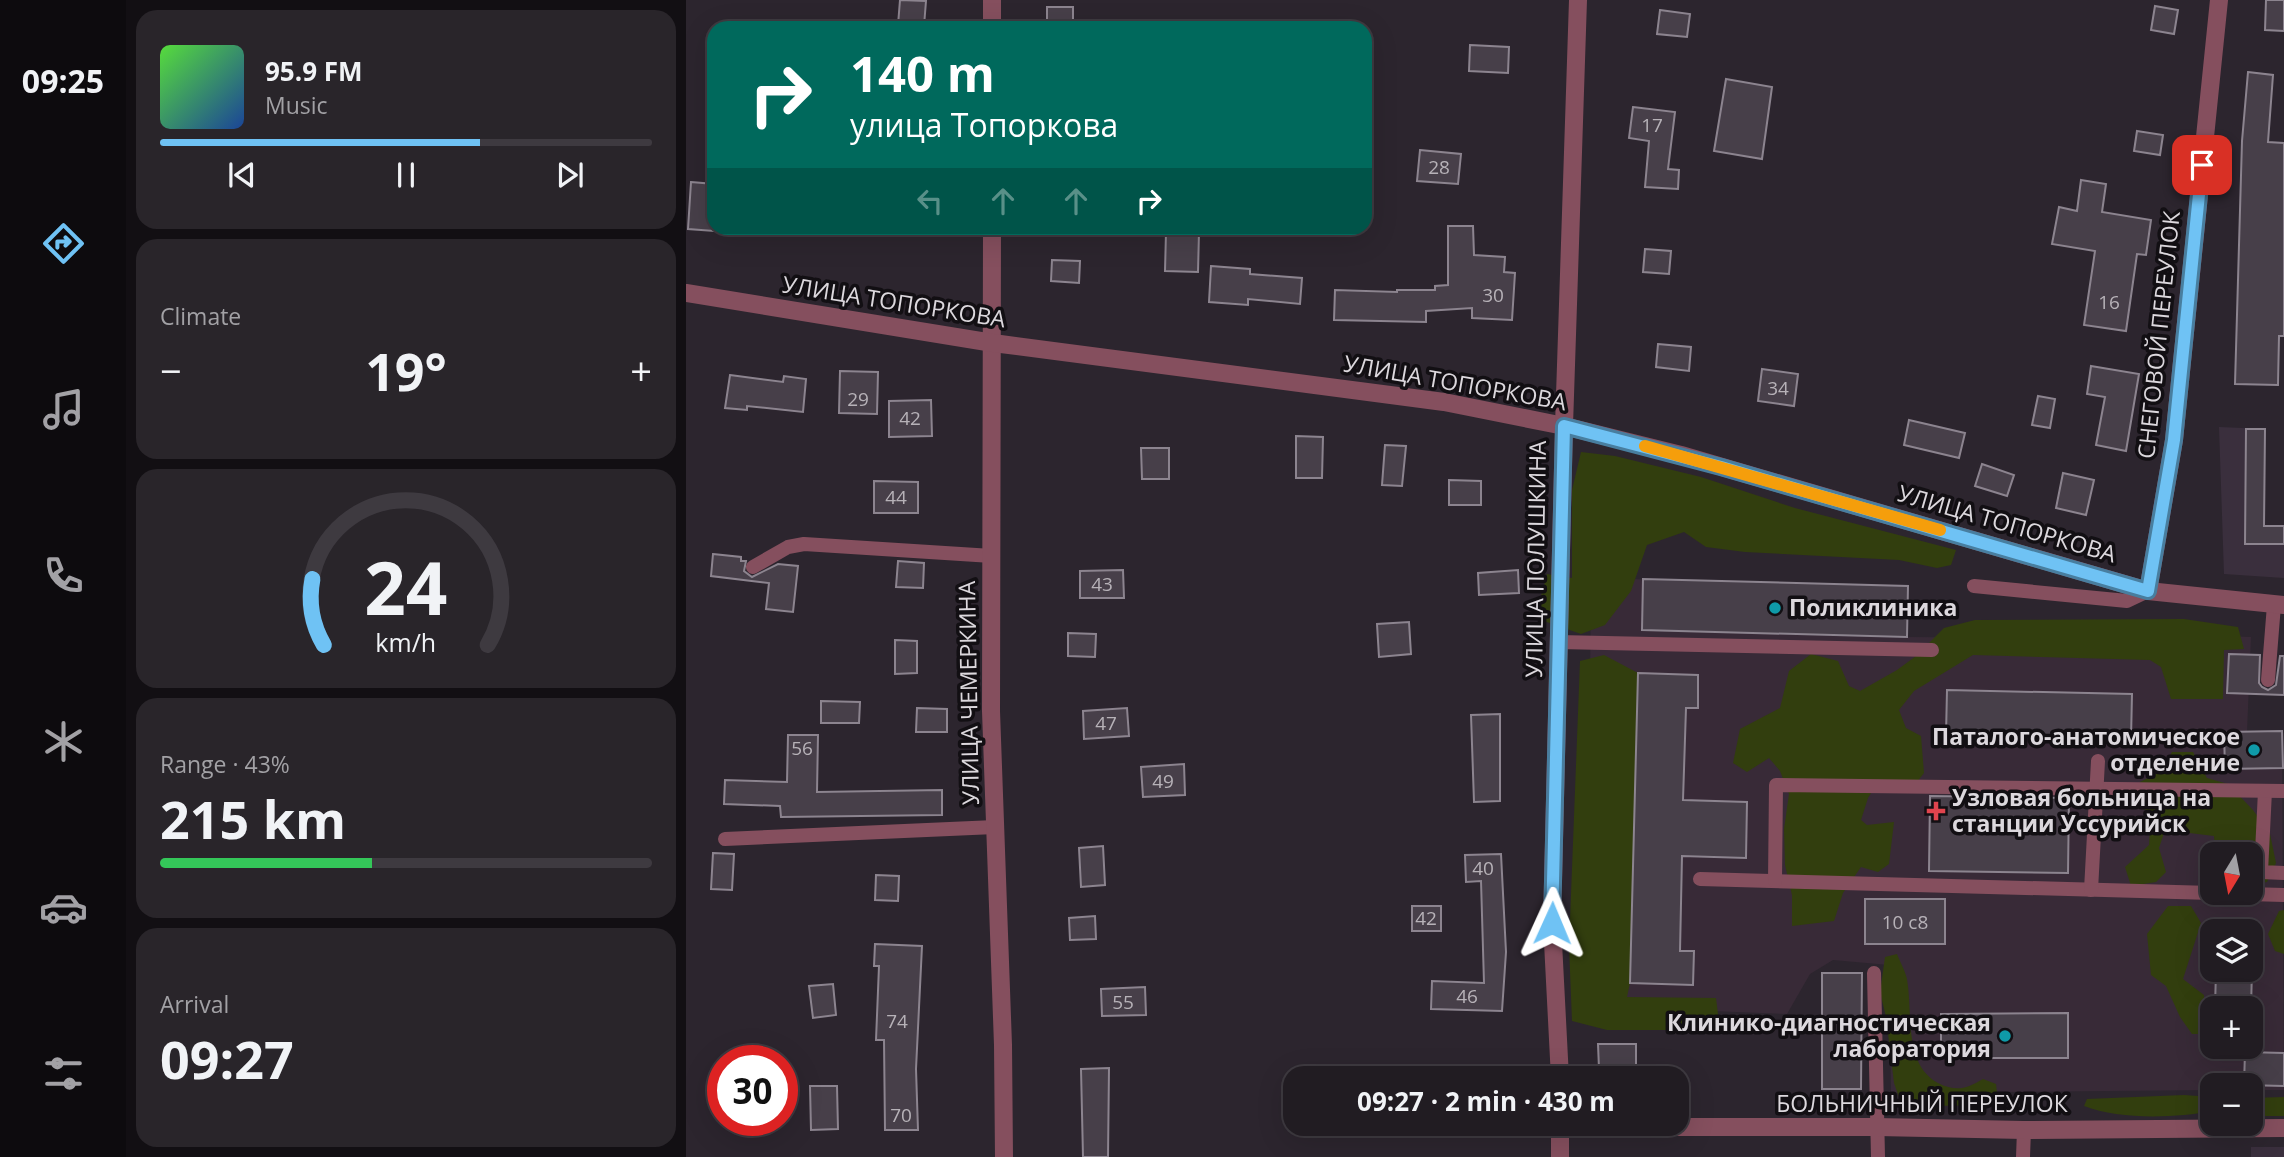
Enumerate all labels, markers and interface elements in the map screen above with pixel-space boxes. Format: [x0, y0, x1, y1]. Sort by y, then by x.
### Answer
text: 140 m [850, 40, 995, 106]
icon: right [735, 49, 826, 140]
text: 95.9 FM [265, 53, 363, 89]
text: 09:25 [22, 59, 104, 102]
text: Music [265, 89, 328, 121]
text: улица Топоркова [850, 103, 1118, 146]
house number: 17 [1641, 112, 1663, 138]
pin [2172, 135, 2232, 195]
icon: arrive [2183, 146, 2221, 184]
house number: 28 [1428, 154, 1450, 180]
icon: previous [223, 156, 261, 194]
icon: pause [387, 156, 425, 194]
icon: next [551, 156, 589, 194]
icon: left [911, 182, 949, 220]
icon: ahead [984, 182, 1022, 220]
icon: ahead [1057, 182, 1095, 220]
icon: right [1130, 182, 1168, 220]
street label: СНЕГОВОЙ ПЕРЕУЛОК [2129, 209, 2187, 460]
icon: directions [39, 219, 88, 268]
street label: УЛИЦА ТОПОРКОВА [780, 268, 1009, 335]
house number: 30 [1482, 282, 1504, 308]
house number: 16 [2098, 289, 2120, 315]
text: Climate [160, 300, 241, 332]
text: 19° [365, 335, 447, 406]
text: − [160, 344, 182, 396]
text: + [630, 344, 652, 396]
street label: УЛИЦА ТОПОРКОВА [1341, 347, 1570, 417]
house number: 34 [1767, 375, 1789, 401]
icon: music [39, 385, 88, 434]
house number: 29 [847, 386, 869, 412]
house number: 42 [899, 405, 921, 431]
street label: УЛИЦА ПОЛУШКИНА [1517, 440, 1553, 678]
street label: УЛИЦА ТОПОРКОВА [1894, 477, 2121, 570]
house number: 44 [885, 484, 907, 510]
text: 24 [364, 537, 448, 636]
icon: phone [39, 551, 88, 600]
house number: 43 [1091, 571, 1113, 597]
street label: УЛИЦА ЧЕМЕРКИНА [950, 580, 986, 805]
place label: Поликлиника [1789, 591, 1957, 623]
marker: Поликлиника [1767, 600, 1783, 616]
text: km/h [376, 624, 436, 658]
house number: 47 [1095, 710, 1117, 736]
icon: climate [39, 717, 88, 766]
place label: Паталого-анатомическое отделение [1932, 720, 2240, 778]
house number: 56 [791, 735, 813, 761]
marker: Паталого-анатомическое отделение [2246, 742, 2262, 758]
text: Range · 43% [160, 748, 290, 780]
house number: 49 [1152, 768, 1174, 794]
place label: Узловая больница на станции Уссурийск [1952, 781, 2211, 839]
text: 215 km [160, 783, 346, 854]
marker: Узловая больница на станции Уссурийск [1926, 801, 1946, 821]
north arrow [2200, 842, 2263, 905]
map controls [2200, 842, 2263, 1136]
house number: 40 [1472, 855, 1494, 881]
icon: car [39, 883, 88, 932]
position arrow [1515, 886, 1589, 960]
house number: 42 [1415, 905, 1437, 931]
house number: 10 с8 [1882, 909, 1928, 935]
button: layers [2200, 919, 2263, 982]
house number: 46 [1456, 983, 1478, 1009]
text: Arrival [160, 988, 229, 1020]
house number: 55 [1112, 989, 1134, 1015]
button: + [2200, 996, 2263, 1059]
place label: Клинико-диагностическая лаборатория [1667, 1006, 1991, 1064]
house number: 74 [886, 1008, 908, 1034]
text: 09:27 [160, 1023, 294, 1094]
marker: Клинико-диагностическая лаборатория [1997, 1028, 2013, 1044]
speed limit sign: 30 [707, 1045, 798, 1136]
icon: filters [39, 1049, 88, 1098]
button: − [2200, 1073, 2263, 1136]
text: 09:27 · 2 min · 430 m [1357, 1083, 1615, 1119]
street label: БОЛЬНИЧНЫЙ ПЕРЕУЛОК [1776, 1087, 2069, 1119]
house number: 70 [890, 1102, 912, 1128]

